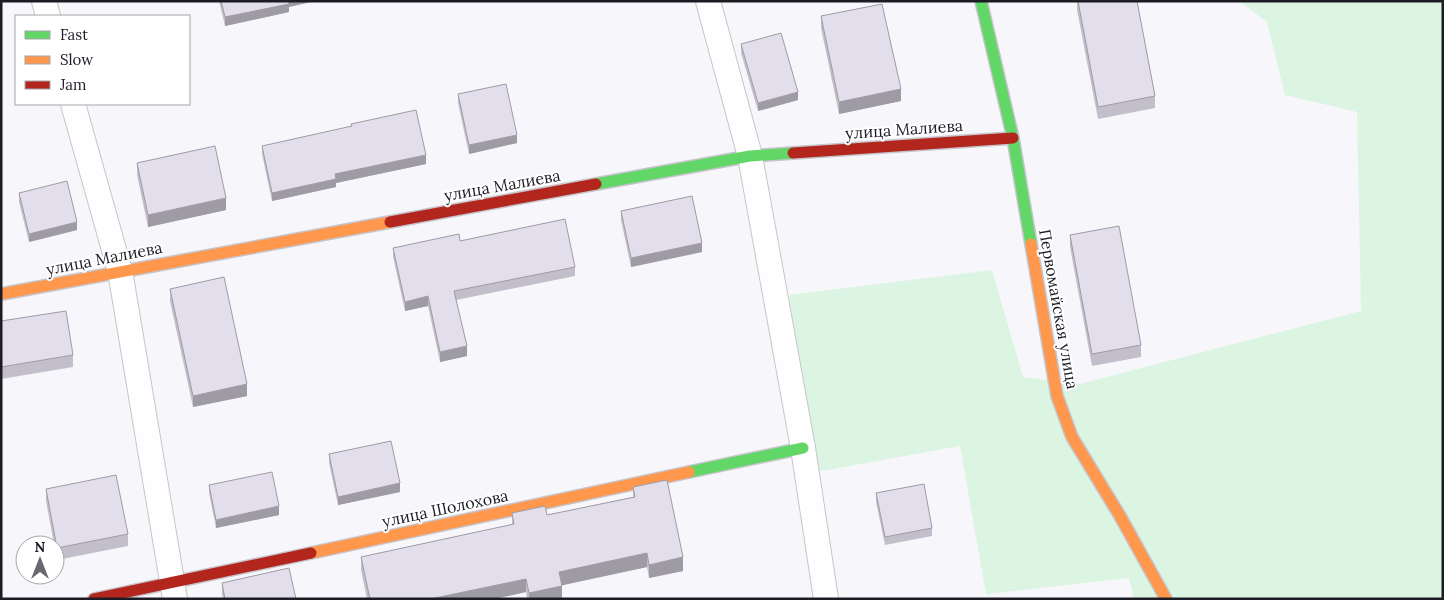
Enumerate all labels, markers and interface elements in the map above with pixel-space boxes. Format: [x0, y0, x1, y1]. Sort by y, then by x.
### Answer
legend [15, 15, 190, 105]
text: Fast [60, 25, 88, 44]
text: Slow [60, 50, 93, 69]
text: Jam [59, 75, 87, 94]
street label: улица Малиева [844, 115, 964, 143]
street label: улица Малиева [442, 165, 562, 205]
street label: Первомайская улица [1035, 227, 1083, 391]
street label: улица Малиева [44, 237, 164, 279]
street label: улица Шолохова [380, 485, 510, 531]
north arrow [15, 535, 65, 585]
text: N [35, 538, 46, 556]

